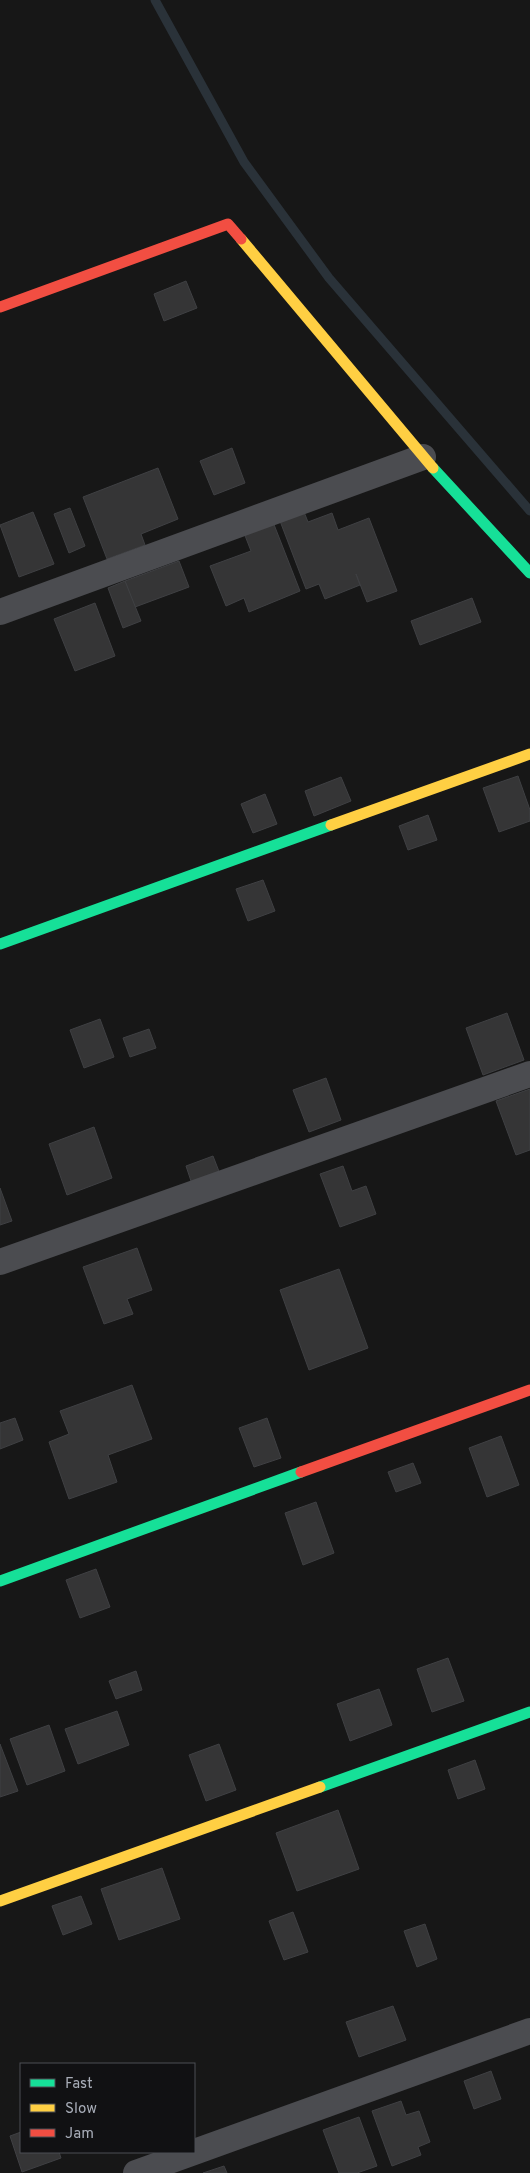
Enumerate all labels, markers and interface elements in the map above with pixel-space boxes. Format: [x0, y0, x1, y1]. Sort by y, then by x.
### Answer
legend [20, 2063, 195, 2153]
text: Fast [65, 2075, 93, 2094]
text: Slow [65, 2100, 97, 2119]
text: Jam [65, 2125, 94, 2144]

